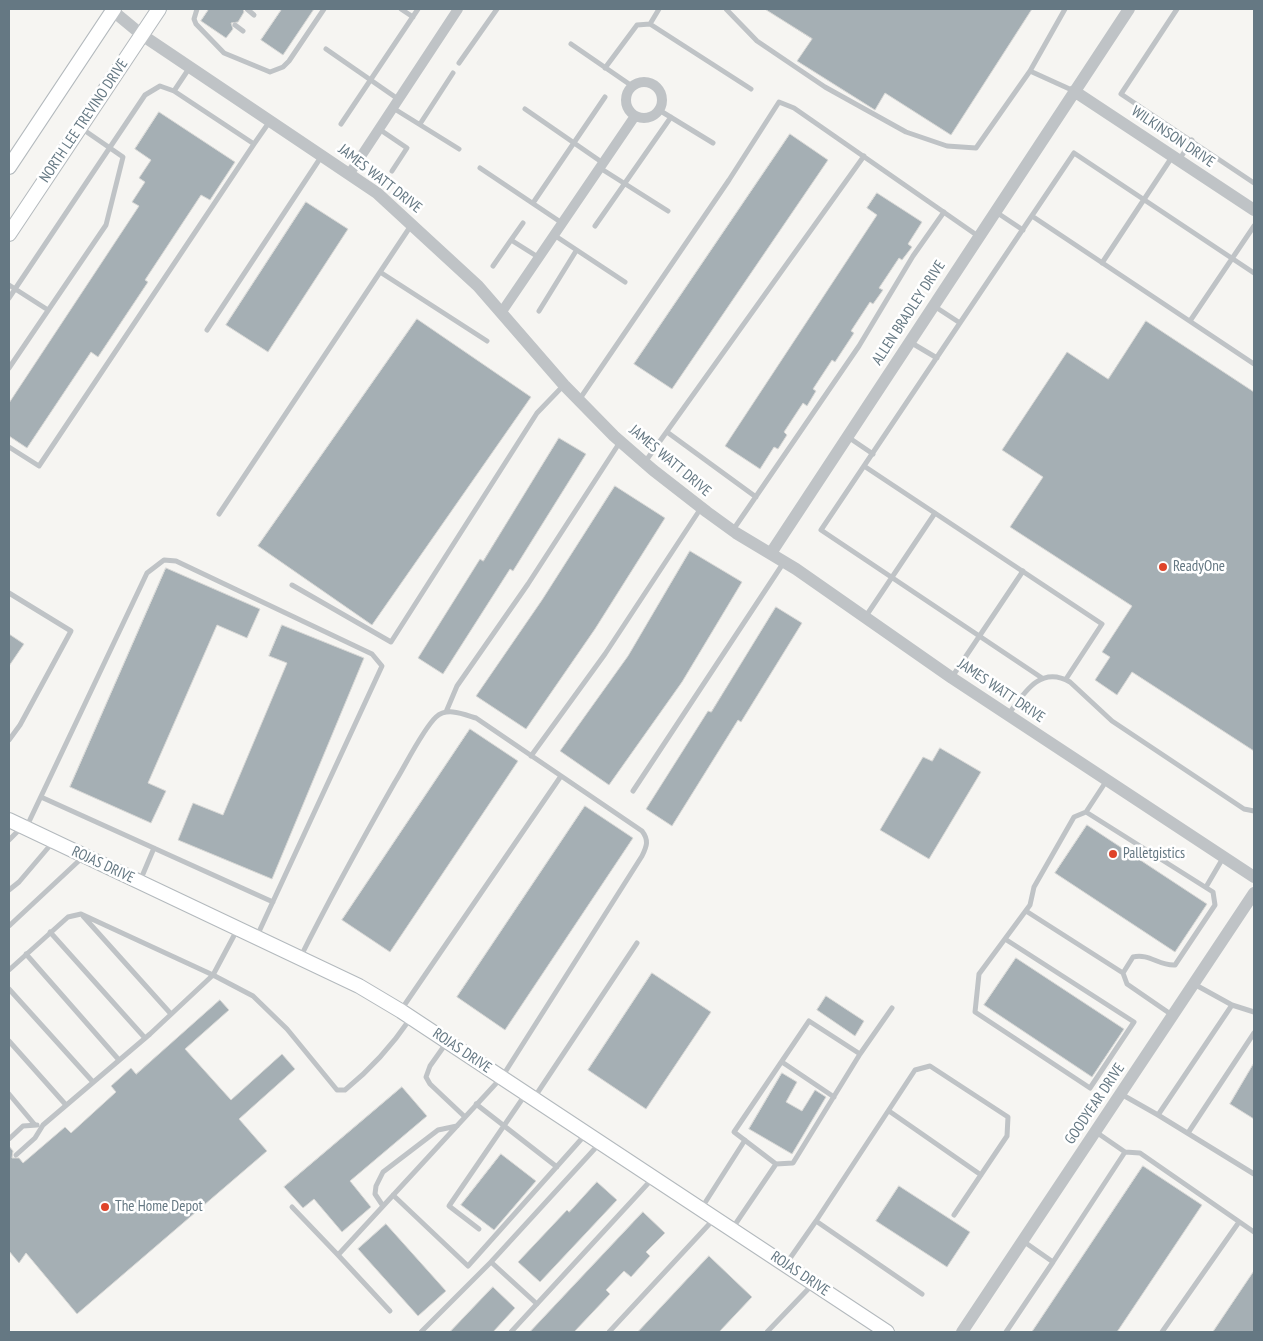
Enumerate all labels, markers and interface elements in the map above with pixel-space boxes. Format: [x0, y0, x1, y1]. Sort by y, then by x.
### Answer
street label: NORTH LEE TREVINO DRIVE [36, 56, 132, 186]
street label: WILKINSON DRIVE [1128, 103, 1218, 171]
street label: JAMES WATT DRIVE [335, 141, 425, 217]
street label: ALLEN BRADLEY DRIVE [869, 257, 949, 369]
street label: JAMES WATT DRIVE [625, 422, 715, 500]
place label: ReadyOne [1173, 558, 1225, 576]
marker: ReadyOne [1157, 561, 1169, 573]
street label: JAMES WATT DRIVE [954, 655, 1048, 727]
street label: ROJAS DRIVE [69, 843, 137, 887]
place label: Palletgistics [1123, 845, 1185, 863]
marker: Palletgistics [1107, 848, 1119, 860]
street label: ROJAS DRIVE [429, 1025, 495, 1077]
street label: GOODYEAR DRIVE [1061, 1060, 1129, 1148]
place label: The Home Depot [115, 1198, 203, 1216]
marker: The Home Depot [99, 1201, 111, 1213]
street label: ROJAS DRIVE [767, 1248, 833, 1300]

